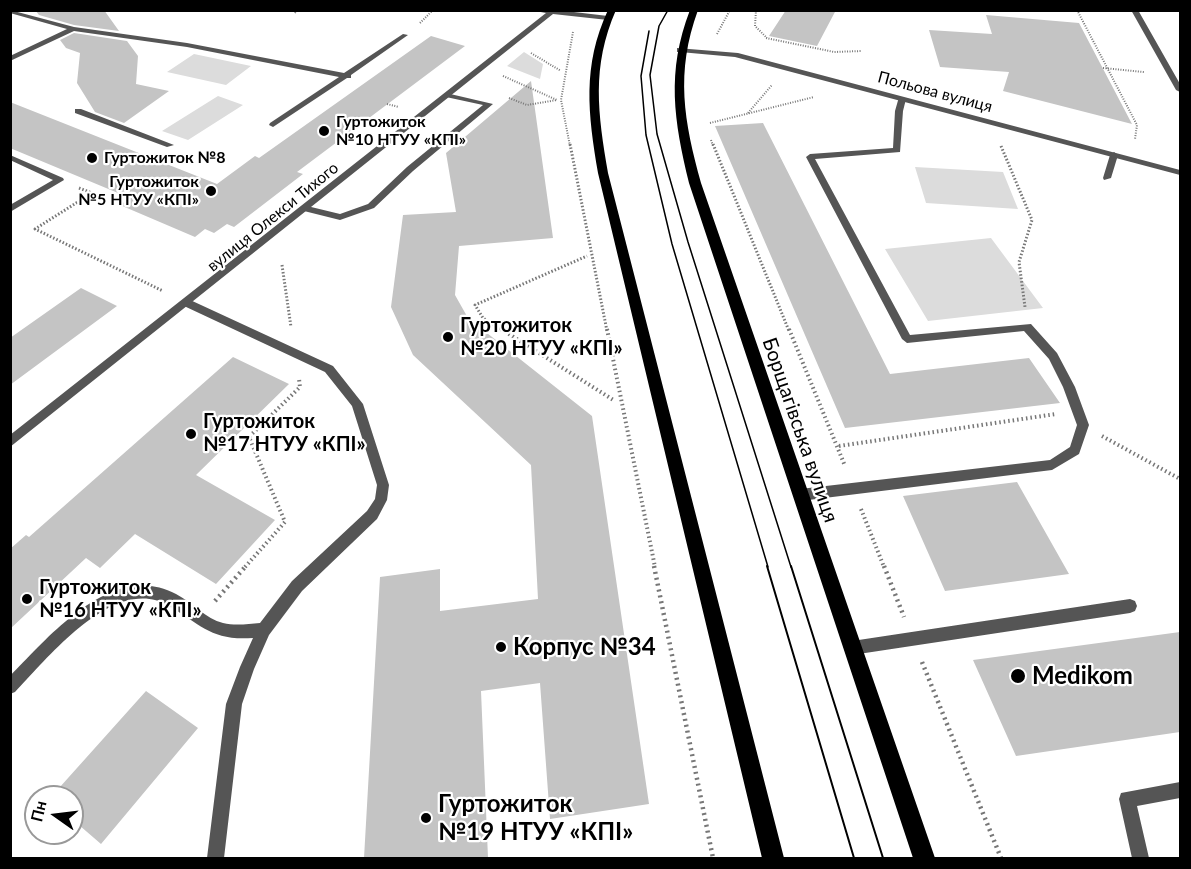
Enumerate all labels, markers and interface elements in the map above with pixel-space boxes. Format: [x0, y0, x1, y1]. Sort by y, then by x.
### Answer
street label: Польова вулиця [876, 67, 994, 117]
place label: Гуртожиток №10 НТУУ «КПІ» [336, 112, 466, 150]
marker: Гуртожиток №10 НТУУ «КПІ» [317, 124, 331, 138]
place label: Гуртожиток №8 [104, 148, 226, 168]
marker: Гуртожиток №8 [85, 151, 99, 165]
street label: вулиця Олекси Тихого [204, 158, 342, 276]
place label: Гуртожиток №5 НТУУ «КПІ» [78, 172, 199, 210]
marker: Гуртожиток №5 НТУУ «КПІ» [204, 184, 218, 198]
place label: Гуртожиток №20 НТУУ «КПІ» [460, 314, 623, 361]
marker: Гуртожиток №20 НТУУ «КПІ» [441, 330, 455, 344]
street label: Борщагівська вулиця [757, 334, 843, 526]
place label: Гуртожиток №17 НТУУ «КПІ» [203, 410, 366, 457]
marker: Гуртожиток №17 НТУУ «КПІ» [184, 427, 198, 441]
place label: Гуртожиток №16 НТУУ «КПІ» [39, 576, 202, 623]
marker: Гуртожиток №16 НТУУ «КПІ» [20, 592, 34, 606]
place label: Корпус №34 [513, 633, 656, 661]
marker: Корпус №34 [494, 640, 508, 654]
place label: Medikom [1032, 662, 1133, 690]
marker: Medikom [1009, 667, 1027, 685]
north arrow [24, 785, 84, 845]
place label: Гуртожиток №19 НТУУ «КПІ» [438, 790, 633, 846]
text: Пн [26, 799, 50, 823]
marker: Гуртожиток №19 НТУУ «КПІ» [419, 811, 433, 825]

